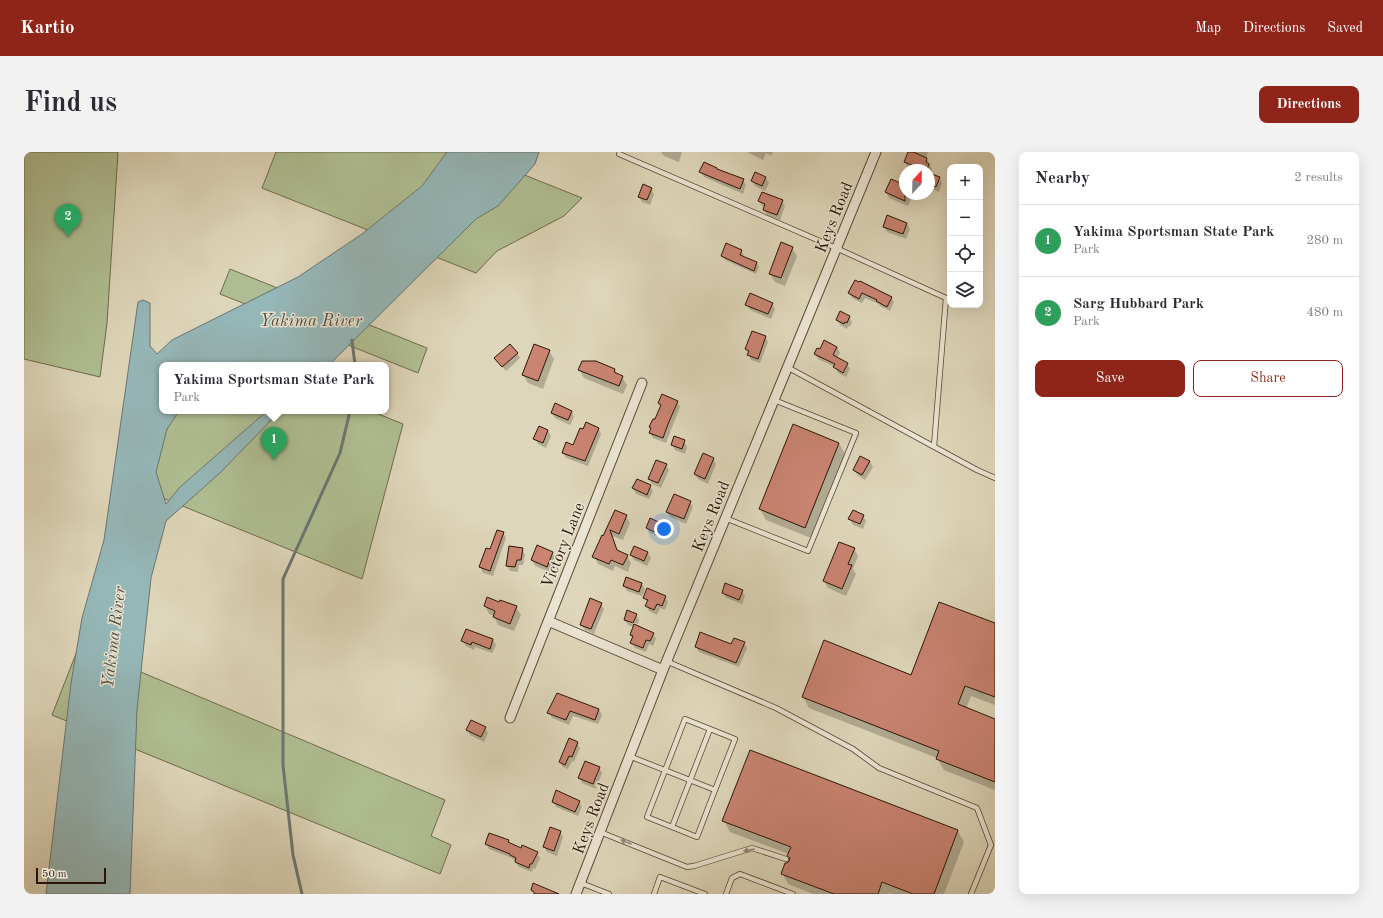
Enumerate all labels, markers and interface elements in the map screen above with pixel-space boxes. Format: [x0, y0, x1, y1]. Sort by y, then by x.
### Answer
text: Kartio [20, 19, 75, 38]
text: Map [1195, 21, 1221, 35]
text: Directions [1243, 21, 1305, 35]
text: Saved [1327, 21, 1363, 35]
button: Directions [1259, 86, 1359, 123]
text: Find us [24, 90, 117, 118]
north arrow [899, 164, 935, 200]
map controls [947, 164, 983, 308]
button: + [947, 164, 983, 200]
text: Nearby [1035, 170, 1090, 187]
text: 2 results [1294, 171, 1343, 184]
street label: Keys Road [813, 180, 856, 256]
button: − [947, 200, 983, 236]
pin: 2 [55, 204, 81, 237]
text: Yakima Sportsman State Park [1073, 225, 1274, 240]
text: 1 [1044, 234, 1052, 247]
text: 280 m [1306, 234, 1343, 247]
button: locate [947, 236, 983, 272]
text: Park [1073, 243, 1100, 256]
button: layers [947, 272, 983, 308]
text: Sarg Hubbard Park [1073, 297, 1204, 312]
text: 2 [1044, 306, 1052, 319]
text: 480 m [1306, 306, 1343, 319]
water label: Yakima River [260, 313, 363, 330]
text: Park [1073, 315, 1100, 328]
button: Save [1035, 360, 1185, 397]
button: Share [1193, 360, 1343, 397]
popup [159, 362, 389, 414]
text: Yakima Sportsman State Park [173, 373, 375, 388]
text: Park [173, 391, 200, 404]
pin: 1 [261, 427, 287, 460]
street label: Keys Road [690, 479, 733, 555]
street label: Victory Lane [539, 501, 588, 591]
your location [654, 519, 674, 539]
water label: Yakima River [100, 585, 129, 689]
street label: Keys Road [571, 781, 613, 857]
one-way arrow [620, 839, 632, 845]
one-way arrow [743, 847, 755, 853]
scale bar [36, 866, 106, 885]
text: 50 m [42, 869, 67, 880]

